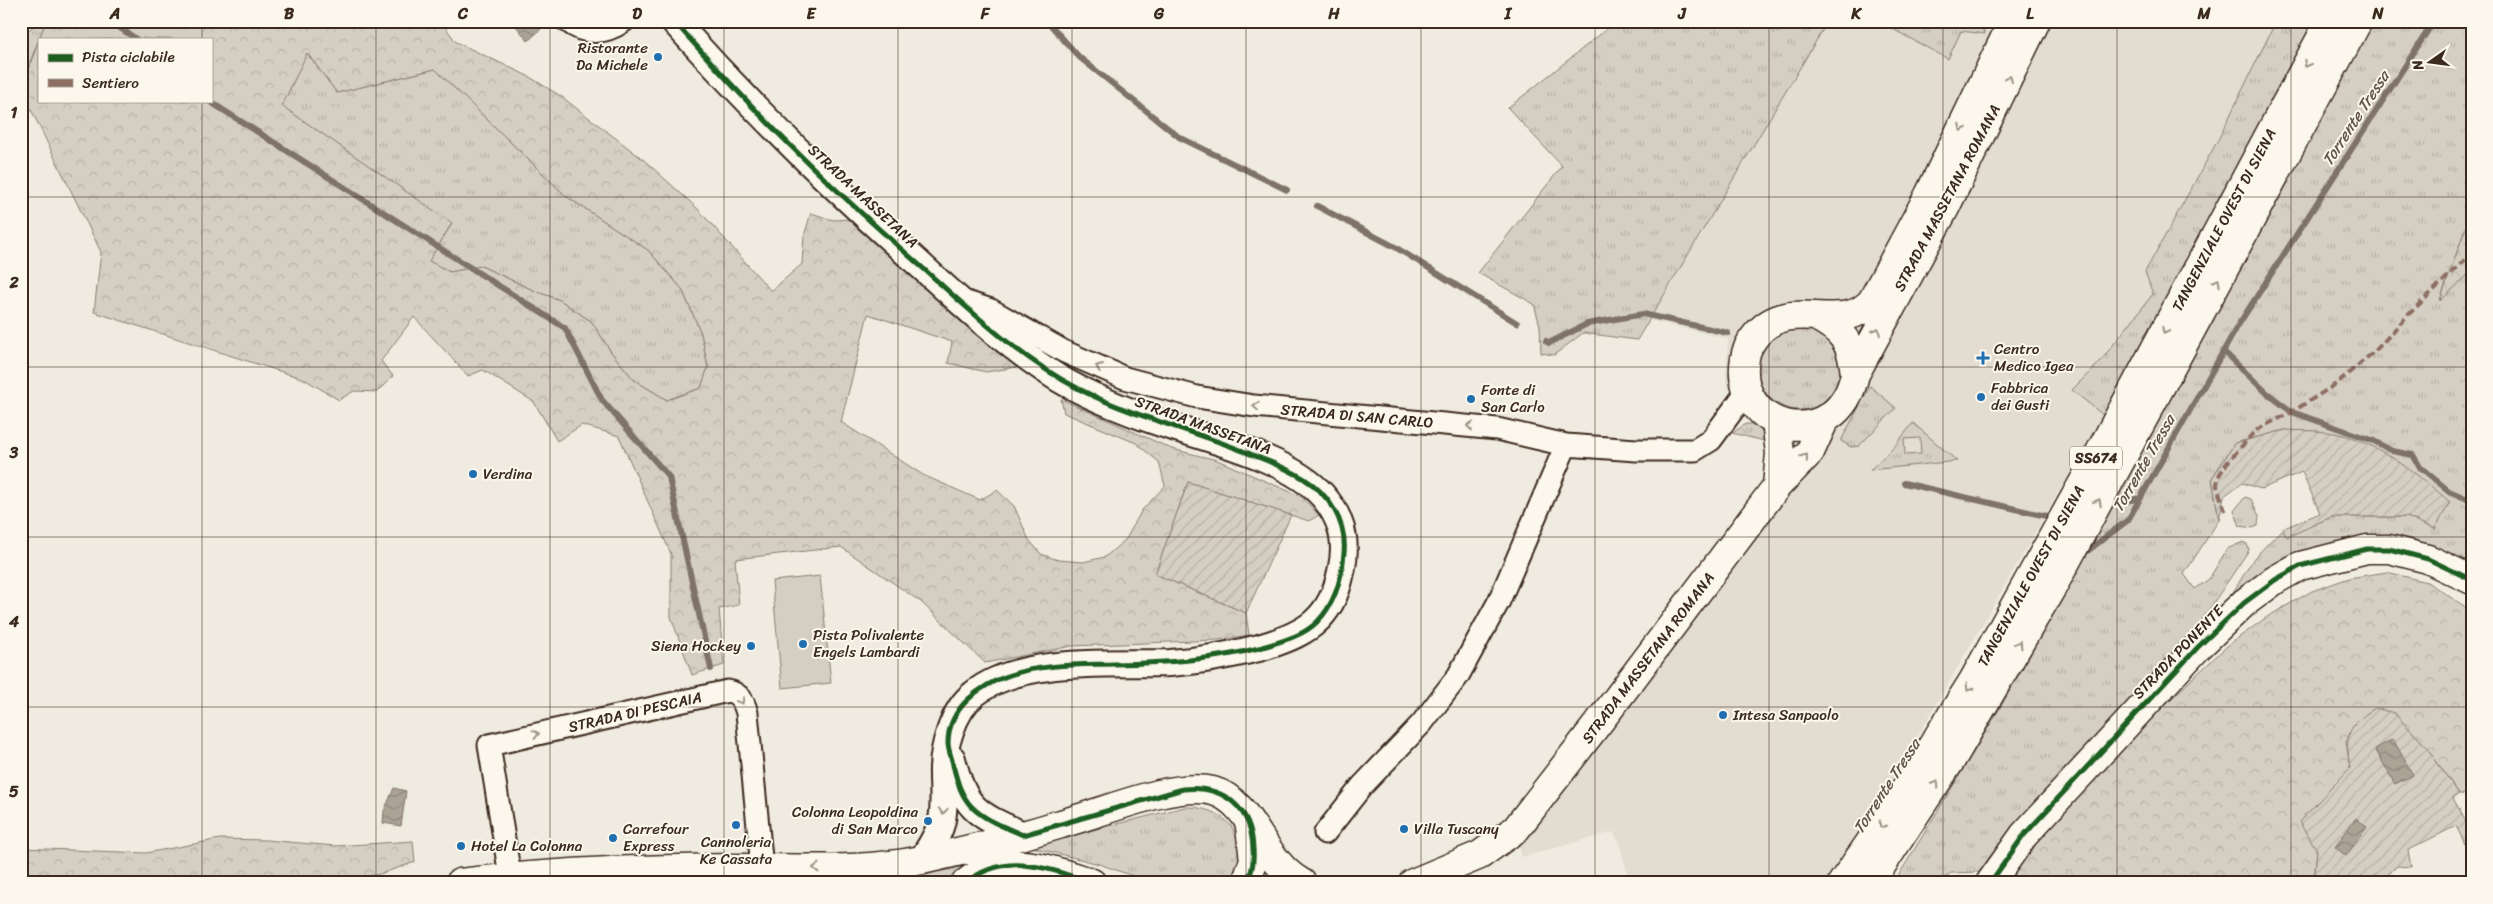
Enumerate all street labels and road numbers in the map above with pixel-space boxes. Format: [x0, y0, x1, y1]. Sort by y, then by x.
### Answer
street label: STRADA MASSETANA ROMANA [1886, 100, 2008, 296]
street label: TANGENZIALE OVEST DI SIENA [2165, 124, 2283, 316]
street label: STRADA MASSETANA [802, 138, 924, 254]
street label: STRADA MASSETANA [1131, 388, 1275, 462]
street label: STRADA DI SAN CARLO [1280, 396, 1434, 436]
road number: SS674 [2070, 446, 2122, 469]
street label: TANGENZIALE OVEST DI SIENA [1970, 480, 2092, 672]
street label: STRADA MASSETANA ROMANA [1575, 567, 1721, 749]
street label: STRADA PONENTE [2126, 598, 2231, 705]
street label: STRADA DI PESCAIA [566, 684, 704, 740]

